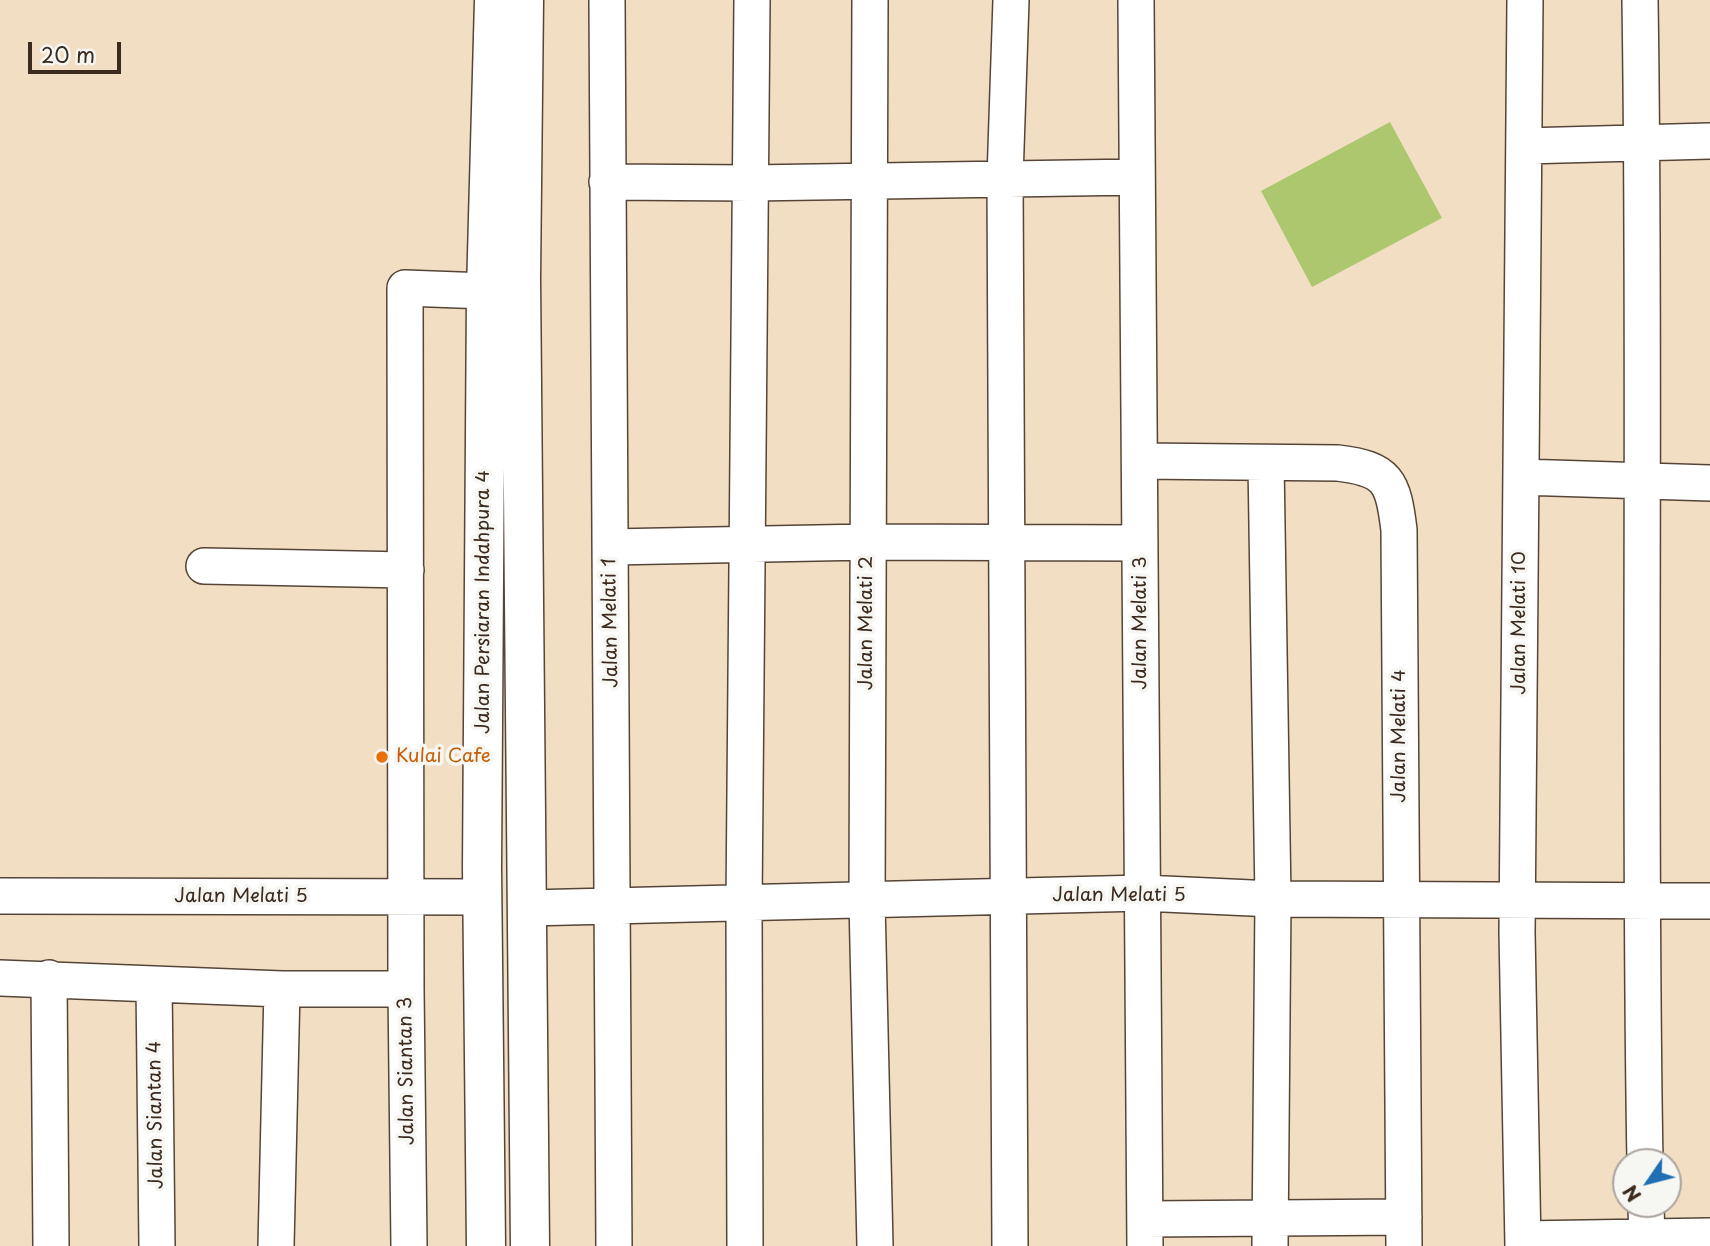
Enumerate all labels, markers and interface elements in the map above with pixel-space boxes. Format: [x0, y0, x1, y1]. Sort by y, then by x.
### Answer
scale bar [32, 28, 124, 72]
text: 20 m [41, 38, 95, 70]
street label: Jalan Persiaran Indahpura 4 [473, 470, 495, 734]
street label: Jalan Melati 10 [1509, 551, 1531, 695]
street label: Jalan Melati 2 [856, 556, 878, 690]
street label: Jalan Melati 3 [1130, 556, 1152, 690]
street label: Jalan Melati 1 [598, 558, 624, 688]
street label: Jalan Melati 4 [1389, 669, 1411, 803]
place label: Kulai Cafe [396, 746, 491, 768]
marker: Kulai Cafe [374, 749, 390, 765]
street label: Jalan Melati 5 [1052, 885, 1186, 907]
street label: Jalan Melati 5 [174, 886, 308, 908]
street label: Jalan Siantan 3 [394, 997, 420, 1145]
street label: Jalan Siantan 4 [143, 1041, 169, 1189]
north arrow [1612, 1148, 1682, 1218]
text: N [1616, 1180, 1647, 1208]

